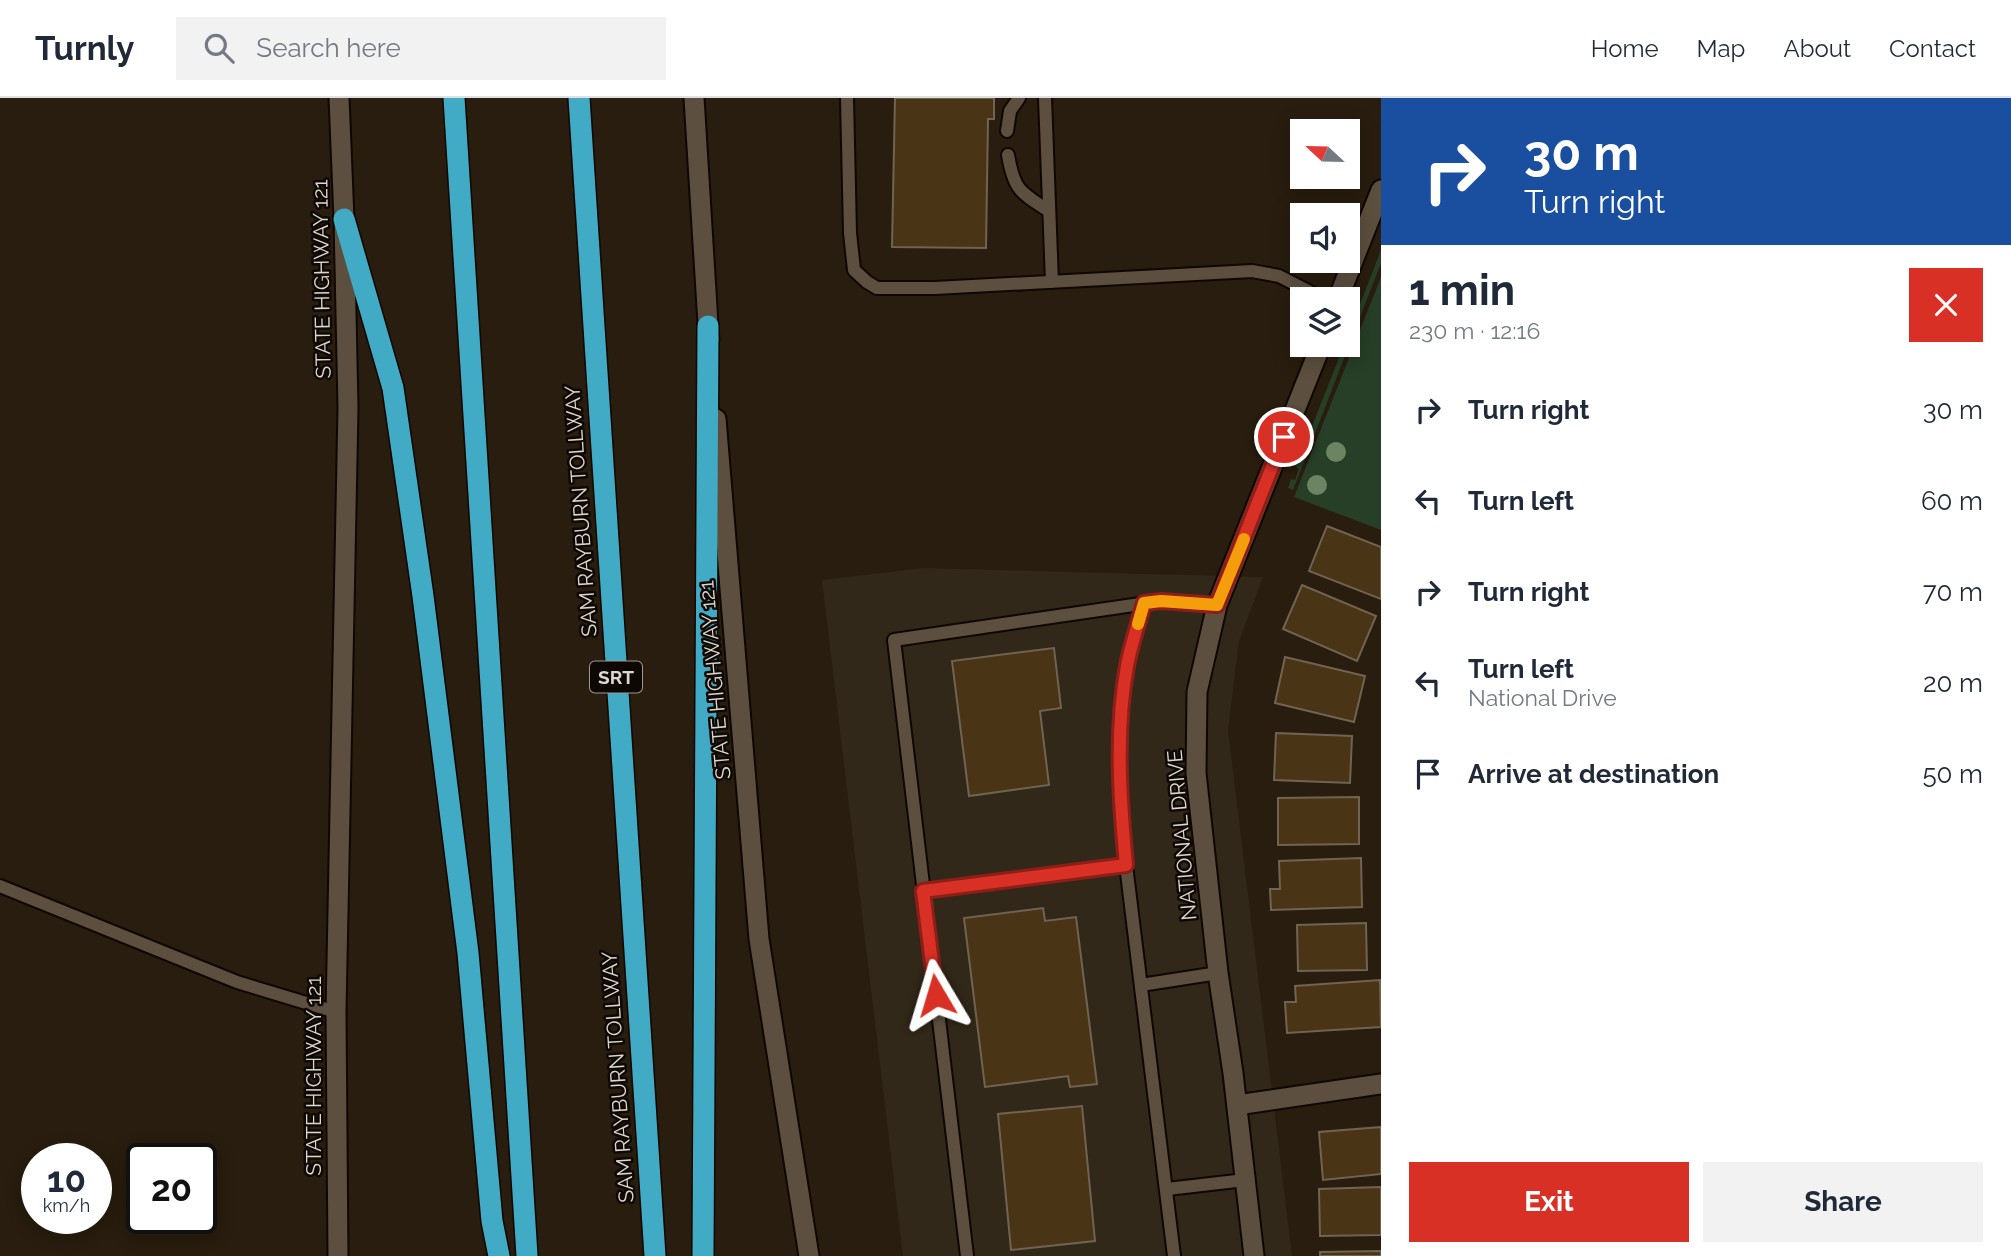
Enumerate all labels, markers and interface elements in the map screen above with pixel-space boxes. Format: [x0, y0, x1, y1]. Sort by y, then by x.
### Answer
search box [176, 17, 666, 80]
text: Turnly [35, 29, 134, 68]
icon: search [200, 29, 238, 67]
text: Search here [256, 33, 401, 63]
text: Home [1591, 34, 1659, 63]
text: Map [1697, 34, 1745, 63]
text: About [1783, 34, 1851, 63]
text: Contact [1889, 34, 1976, 63]
north arrow [1290, 119, 1360, 189]
map controls [1290, 119, 1360, 357]
text: 30 m [1524, 124, 1639, 181]
icon: right [1409, 126, 1500, 217]
street label: STATE HIGHWAY 121 [307, 179, 336, 379]
text: Turn right [1524, 183, 1665, 220]
button: sound [1290, 203, 1360, 273]
text: 1 min [1409, 266, 1515, 315]
button: close [1909, 268, 1983, 342]
button: layers [1290, 287, 1360, 357]
text: 230 m · 12:16 [1409, 317, 1540, 344]
street label: SAM RAYBURN TOLLWAY [559, 384, 602, 638]
icon: right [1409, 391, 1447, 429]
text: Turn right [1468, 395, 1589, 425]
text: 30 m [1923, 395, 1983, 425]
pin [1254, 407, 1314, 467]
icon: arrive [1265, 418, 1303, 456]
icon: left [1409, 482, 1447, 520]
text: Turn left [1468, 486, 1574, 516]
text: 60 m [1921, 486, 1983, 516]
icon: right [1409, 573, 1447, 611]
text: Turn right [1468, 577, 1589, 607]
text: 70 m [1923, 577, 1983, 607]
street label: STATE HIGHWAY 121 [693, 580, 736, 781]
text: Turn left [1468, 654, 1574, 684]
road number: SRT [590, 662, 642, 692]
icon: left [1409, 664, 1447, 702]
text: 20 m [1923, 668, 1983, 698]
text: National Drive [1468, 684, 1617, 711]
street label: NATIONAL DRIVE [1162, 749, 1201, 921]
icon: arrive [1409, 755, 1447, 793]
text: Arrive at destination [1468, 759, 1719, 789]
text: 50 m [1922, 759, 1983, 789]
street label: SAM RAYBURN TOLLWAY [596, 950, 639, 1204]
position arrow [899, 958, 973, 1032]
street label: STATE HIGHWAY 121 [301, 976, 326, 1176]
speed limit sign: 20 [126, 1143, 217, 1234]
text: 10 [47, 1159, 86, 1200]
button: Exit [1409, 1162, 1689, 1242]
button: Share [1703, 1162, 1983, 1242]
text: km/h [43, 1195, 90, 1216]

